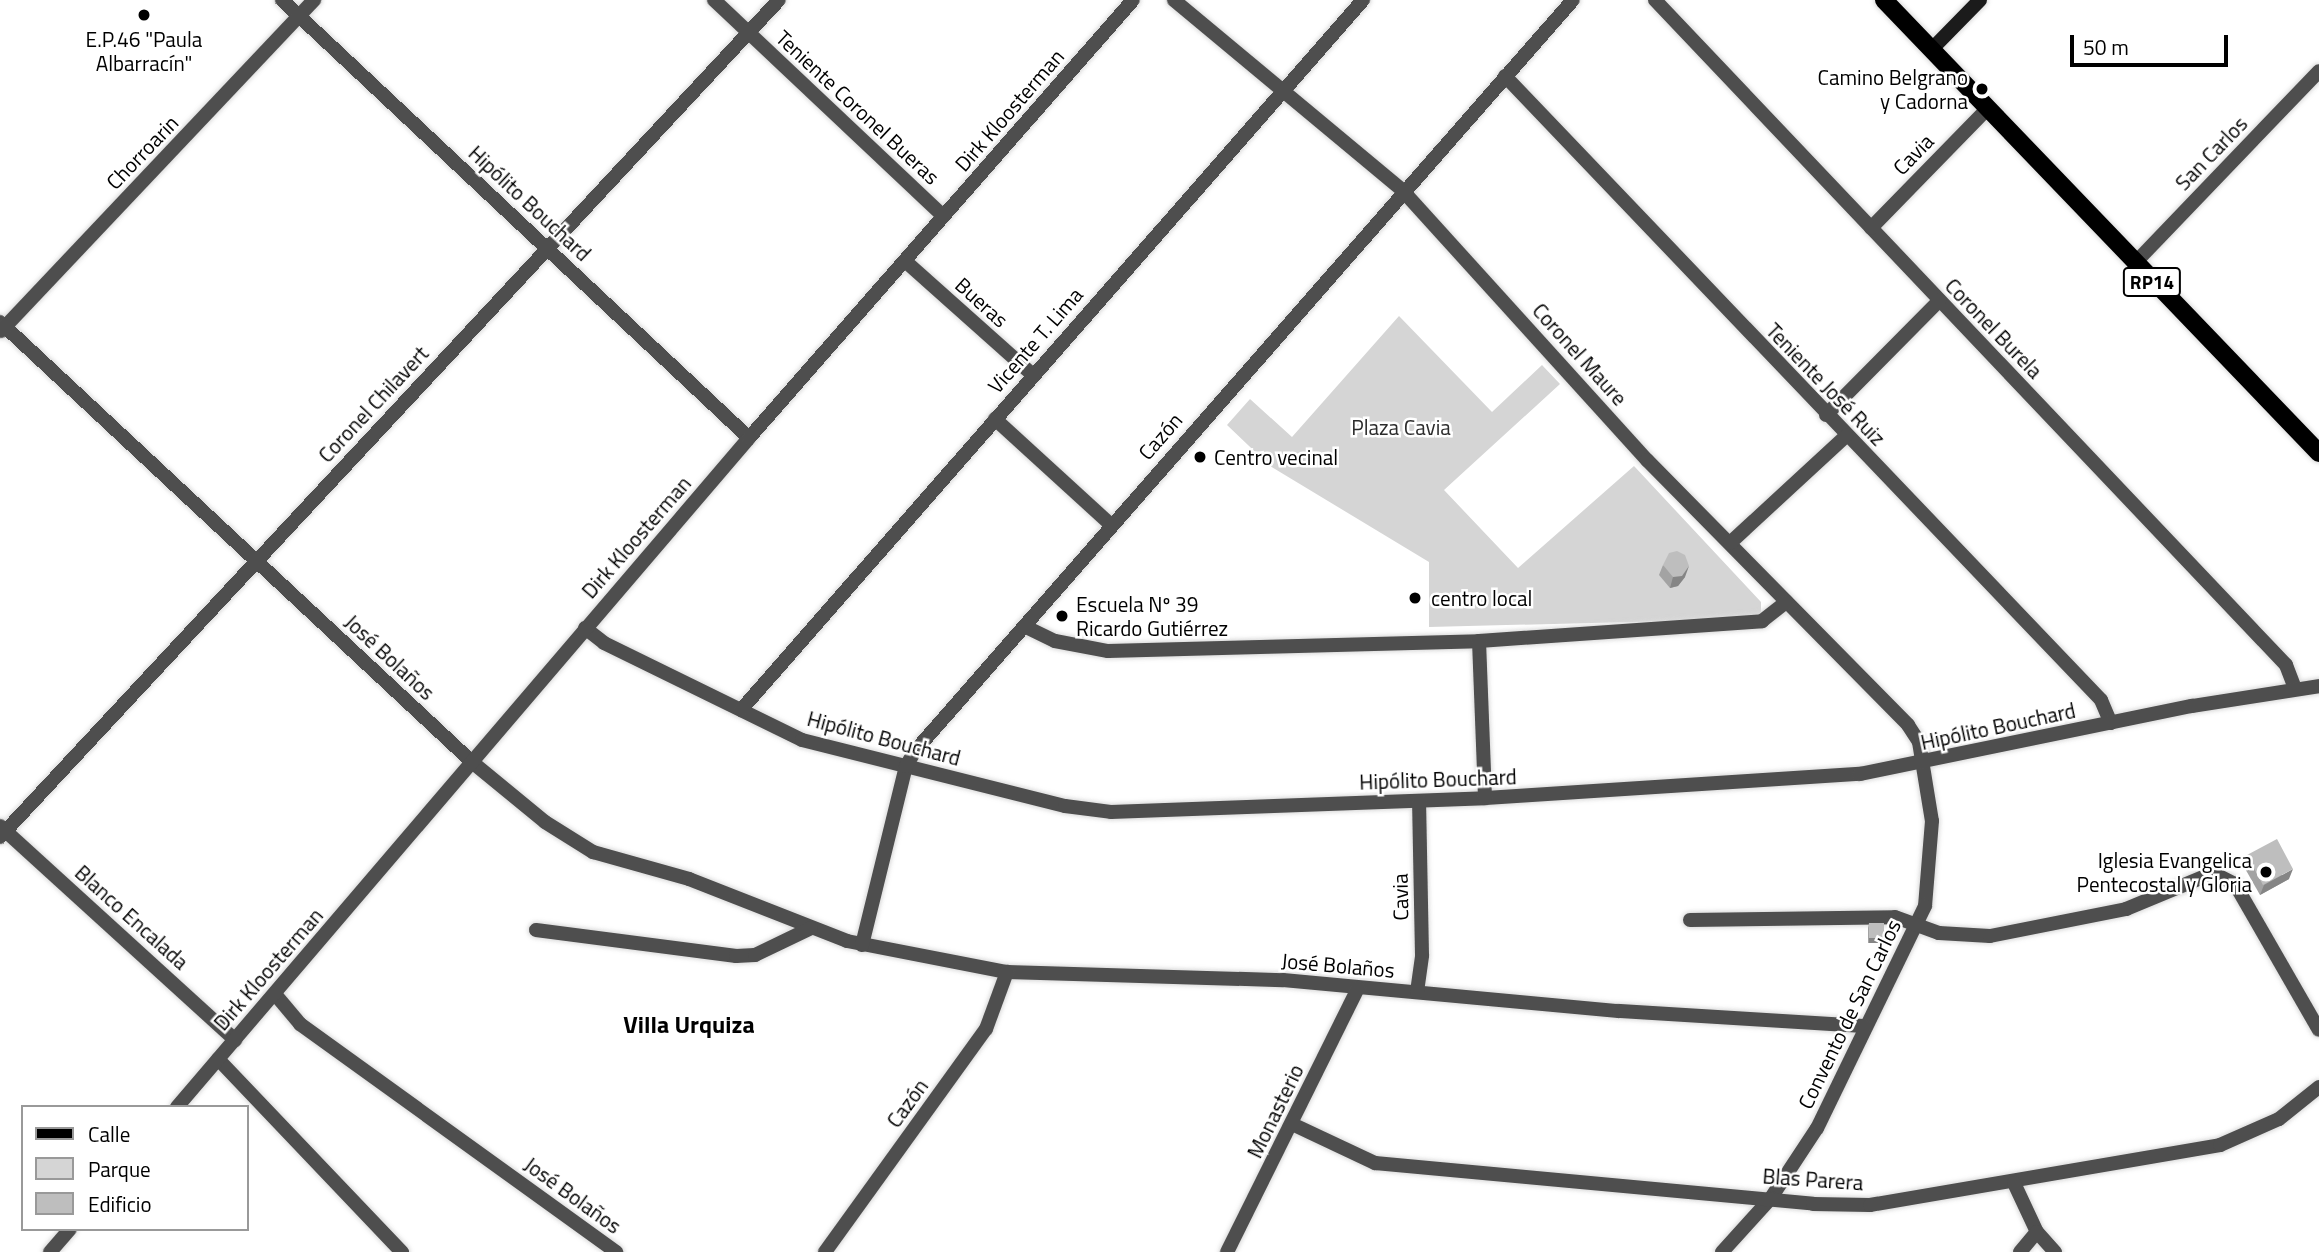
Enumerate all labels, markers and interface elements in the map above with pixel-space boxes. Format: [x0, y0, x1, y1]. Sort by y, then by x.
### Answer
marker: E.P.46 "Paula Albarracín" [136, 7, 152, 23]
scale bar [2074, 21, 2232, 65]
street label: Teniente Coronel Bueras [771, 25, 945, 189]
place label: E.P.46 "Paula Albarracín" [86, 26, 202, 76]
text: 50 m [2083, 31, 2129, 63]
street label: Dirk Kloosterman [949, 44, 1069, 176]
place label: Camino Belgrano y Cadorna [1818, 64, 1968, 114]
marker: Camino Belgrano y Cadorna [1974, 81, 1990, 97]
street label: Chorroarin [101, 110, 183, 194]
street label: San Carlos [2170, 111, 2252, 195]
street label: Cavia [1888, 128, 1938, 180]
street label: Hipólito Bouchard [464, 140, 596, 266]
road number: RP14 [2122, 266, 2182, 298]
street label: Bueras [950, 272, 1014, 332]
street label: Coronel Burela [1940, 273, 2048, 383]
street label: Vicente T. Lima [982, 282, 1088, 398]
street label: Coronel Maure [1528, 298, 1632, 410]
street label: Teniente José Ruiz [1761, 318, 1891, 450]
street label: Coronel Chilavert [313, 341, 433, 467]
street label: Cazón [1133, 407, 1187, 465]
park label: Plaza Cavia [1351, 414, 1451, 440]
place label: Centro vecinal [1214, 444, 1338, 470]
marker: Centro vecinal [1192, 449, 1208, 465]
street label: Dirk Kloosterman [576, 471, 696, 603]
place label: centro local [1431, 585, 1532, 611]
marker: centro local [1405, 588, 1425, 608]
place label: Escuela Nº 39 Ricardo Gutiérrez [1076, 591, 1228, 641]
marker: Escuela Nº 39 Ricardo Gutiérrez [1054, 608, 1070, 624]
street label: José Bolaños [340, 609, 440, 705]
street label: Hipólito Bouchard [1918, 697, 2078, 755]
street label: Hipólito Bouchard [805, 705, 963, 771]
street label: Hipólito Bouchard [1359, 764, 1517, 794]
place label: Iglesia Evangelica Pentecostal y Gloria [2077, 847, 2252, 897]
street label: Blanco Encalada [70, 859, 194, 975]
marker: Iglesia Evangelica Pentecostal y Gloria [2258, 864, 2274, 880]
street label: Cavia [1387, 873, 1413, 921]
street label: Dirk Kloosterman [208, 903, 328, 1035]
street label: Convento de San Carlos [1792, 915, 1906, 1113]
street label: José Bolaños [1280, 947, 1396, 983]
district label: Villa Urquiza [623, 1011, 755, 1039]
street label: Monasterio [1242, 1060, 1308, 1162]
street label: Cazón [881, 1074, 933, 1132]
legend [21, 1105, 248, 1231]
text: Calle [88, 1118, 130, 1150]
street label: José Bolaños [520, 1151, 626, 1239]
text: Parque [88, 1153, 151, 1185]
street label: Blas Parera [1762, 1163, 1864, 1195]
text: Edificio [88, 1188, 152, 1220]

